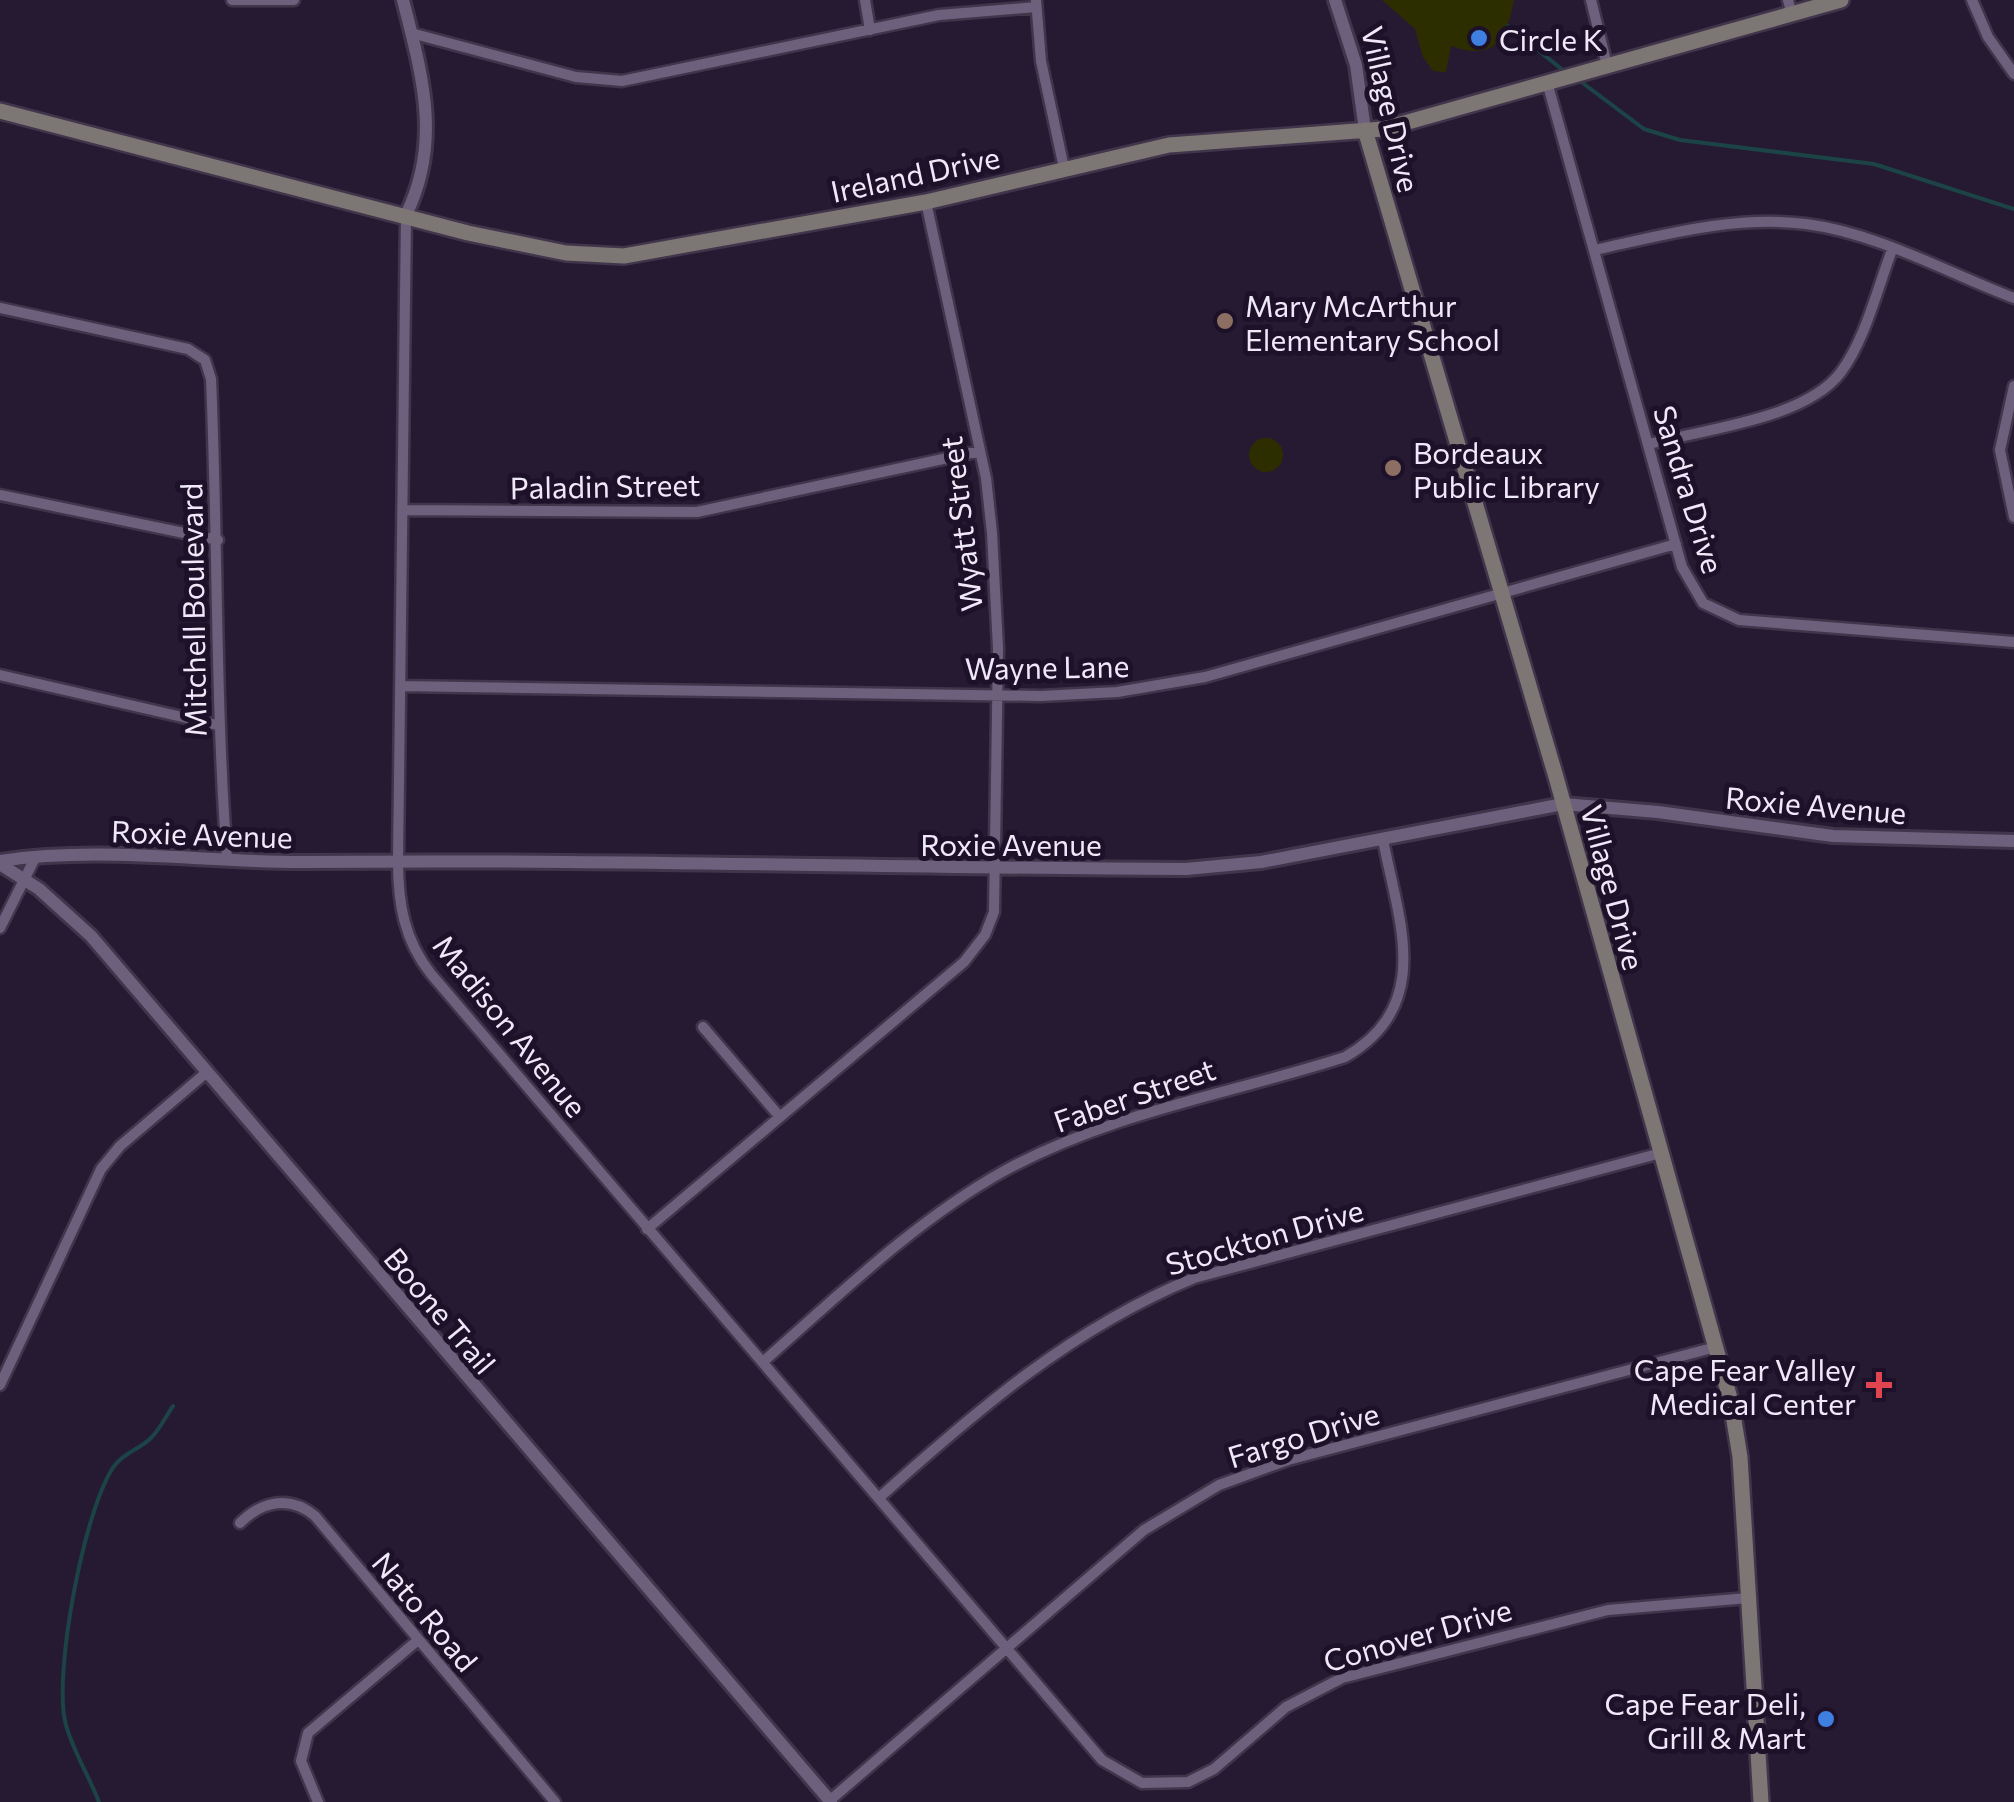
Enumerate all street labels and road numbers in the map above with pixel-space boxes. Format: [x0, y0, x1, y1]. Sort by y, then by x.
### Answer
street label: Village Drive [1355, 22, 1429, 196]
street label: Ireland Drive [827, 137, 1003, 209]
street label: Sandra Drive [1647, 401, 1733, 577]
street label: Wyatt Street [931, 435, 989, 613]
street label: Paladin Street [509, 465, 701, 505]
street label: Mitchell Boulevard [171, 483, 213, 737]
street label: Wayne Lane [964, 646, 1130, 686]
street label: Roxie Avenue [1724, 778, 1908, 830]
street label: Village Drive [1574, 800, 1654, 974]
street label: Roxie Avenue [111, 811, 293, 855]
street label: Roxie Avenue [920, 825, 1102, 862]
street label: Madison Avenue [426, 926, 596, 1124]
street label: Faber Street [1048, 1049, 1220, 1139]
street label: Stockton Drive [1161, 1190, 1367, 1282]
street label: Boone Trail [378, 1239, 504, 1381]
street label: Fargo Drive [1223, 1393, 1383, 1475]
street label: Nato Road [366, 1544, 486, 1678]
street label: Conover Drive [1319, 1589, 1515, 1679]

